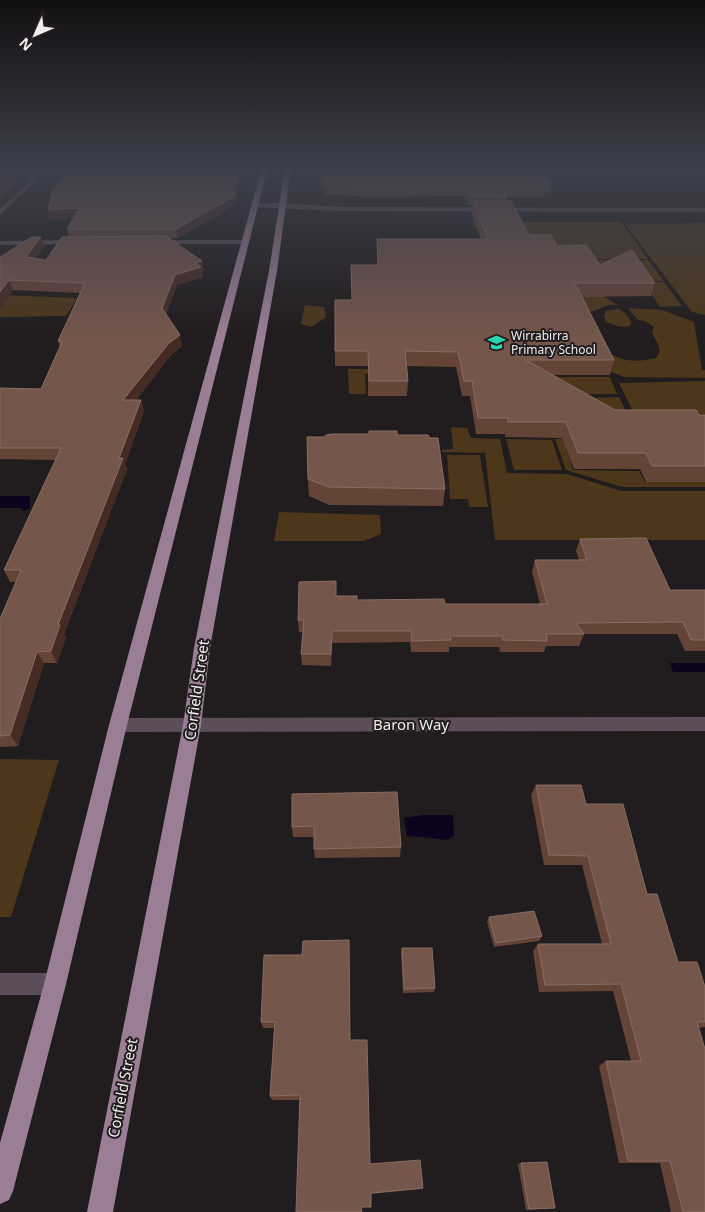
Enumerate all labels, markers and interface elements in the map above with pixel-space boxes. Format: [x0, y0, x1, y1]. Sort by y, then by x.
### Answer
north arrow [10, 10, 60, 60]
text: N [15, 34, 36, 55]
place label: Wirrabirra Primary School [511, 327, 596, 358]
school or university icon: Wirrabirra Primary School [487, 333, 507, 353]
street label: Corfield Street [179, 638, 213, 741]
street label: Baron Way [373, 714, 449, 734]
street label: Corfield Street [103, 1036, 142, 1139]

